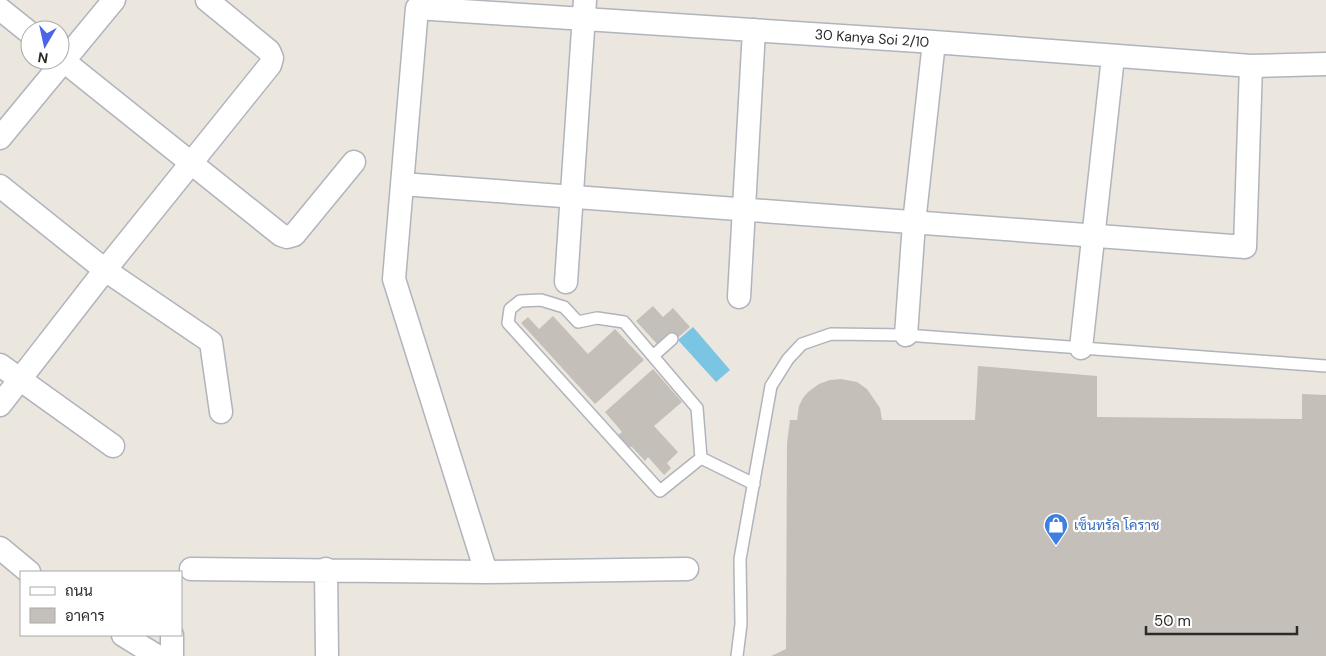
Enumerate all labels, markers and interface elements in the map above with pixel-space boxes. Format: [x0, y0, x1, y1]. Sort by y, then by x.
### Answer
north arrow [20, 20, 70, 70]
street label: 30 Kanya Soi 2/10 [814, 25, 930, 51]
text: N [37, 48, 49, 68]
shop icon: เซ็นทรัล โคราช [1043, 512, 1069, 546]
place label: เซ็นทรัล โคราช [1074, 516, 1160, 534]
legend [20, 571, 182, 636]
text: ถนน [65, 581, 93, 601]
scale bar [1146, 604, 1297, 636]
text: อาคาร [65, 606, 105, 626]
text: 50 m [1154, 611, 1191, 631]

